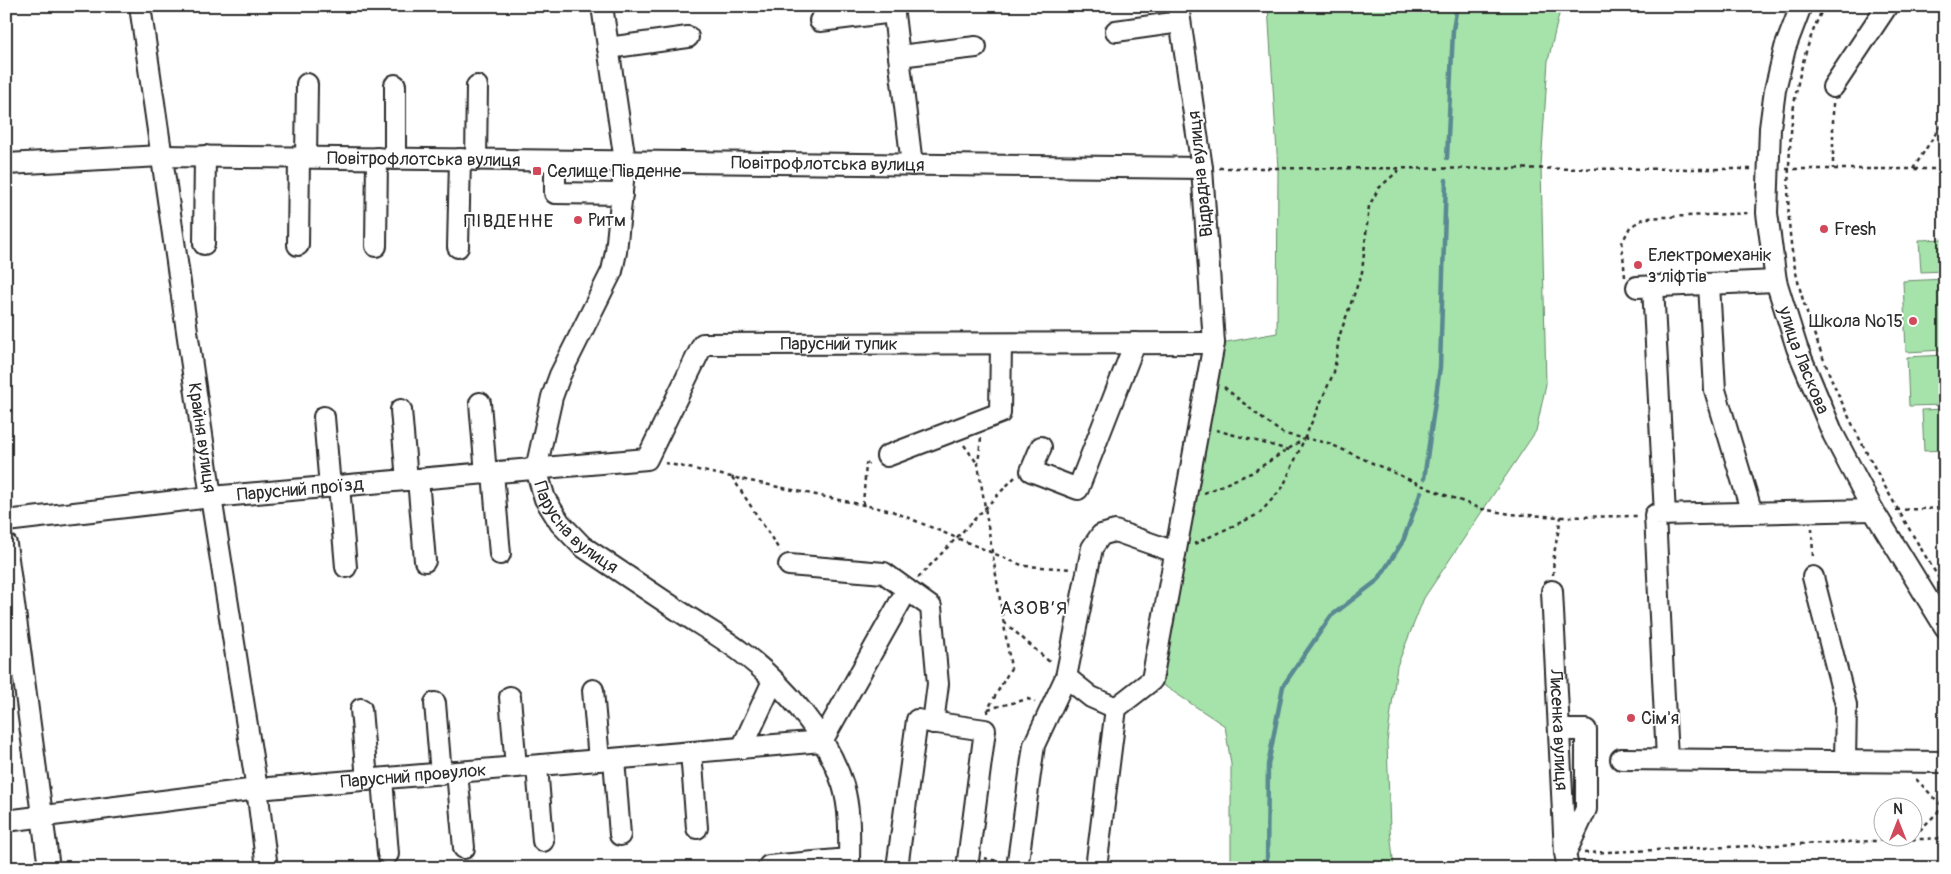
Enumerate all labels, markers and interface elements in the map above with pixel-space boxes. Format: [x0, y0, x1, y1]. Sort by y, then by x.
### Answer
street label: Відрадна вулиця [1182, 110, 1219, 238]
street label: Повітрофлотська вулиця [327, 147, 521, 172]
street label: Повітрофлотська вулиця [731, 152, 925, 177]
place label: Селище Південне [547, 160, 681, 183]
marker: Селище Південне [531, 165, 543, 177]
district label: ПІВДЕННЕ [464, 209, 554, 233]
place label: Ритм [588, 209, 626, 232]
marker: Ритм [572, 214, 584, 226]
place label: Fresh [1834, 218, 1876, 241]
marker: Fresh [1818, 223, 1830, 235]
place label: Електромеханік з ліфтів [1648, 244, 1772, 288]
marker: Електромеханік з ліфтів [1632, 259, 1644, 271]
street label: улица Ласкова [1772, 303, 1834, 418]
place label: Школа №15 [1809, 310, 1903, 333]
marker: Школа №15 [1907, 315, 1919, 327]
street label: Парусний тупик [780, 333, 898, 356]
street label: Крайня вулиця [183, 381, 221, 494]
street label: Парусний проїзд [236, 473, 365, 507]
street label: Парусна вулиця [528, 478, 622, 579]
district label: АЗОВ’Я [1000, 596, 1068, 620]
street label: Лисенка вулиця [1544, 668, 1573, 791]
place label: Сім'я [1641, 707, 1679, 730]
marker: Сім'я [1625, 712, 1637, 724]
street label: Парусний провулок [340, 759, 487, 794]
north arrow [1874, 796, 1924, 846]
text: N [1893, 801, 1903, 818]

